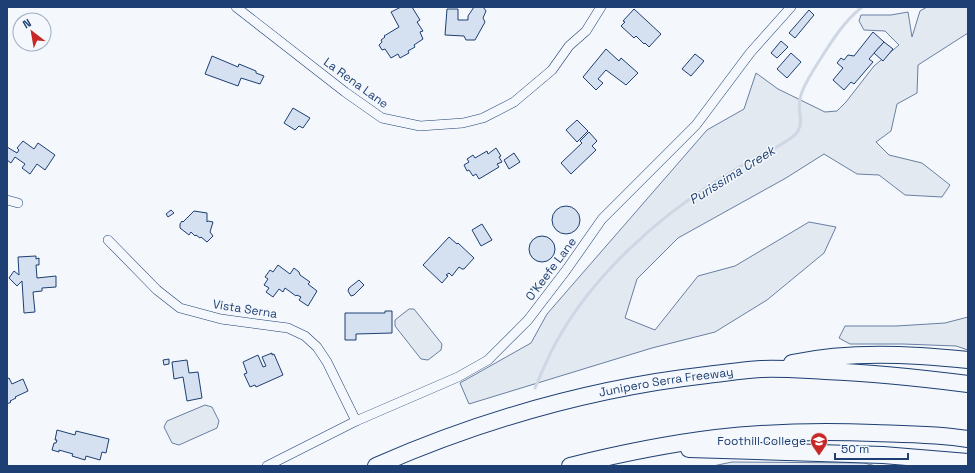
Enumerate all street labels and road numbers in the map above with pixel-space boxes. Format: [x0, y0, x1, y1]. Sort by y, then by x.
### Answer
street label: La Rena Lane [320, 54, 392, 112]
street label: O'Keefe Lane [522, 234, 580, 304]
street label: Vista Serna [212, 296, 279, 322]
street label: Junipero Serra Freeway [597, 364, 734, 401]

